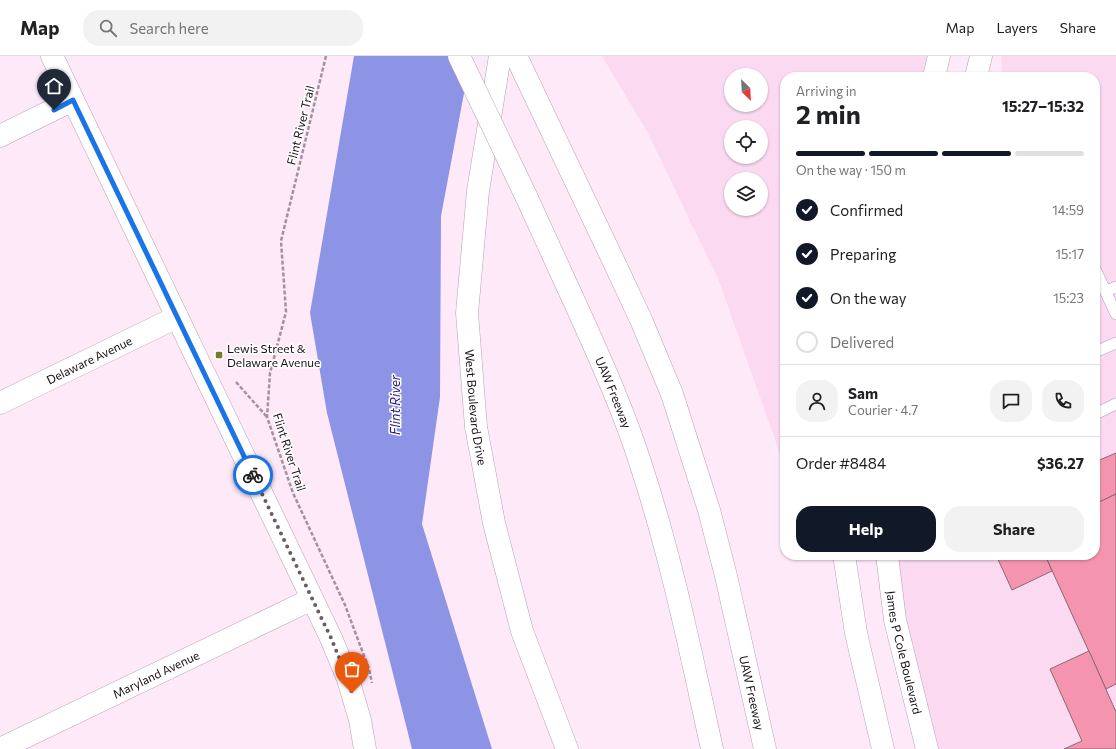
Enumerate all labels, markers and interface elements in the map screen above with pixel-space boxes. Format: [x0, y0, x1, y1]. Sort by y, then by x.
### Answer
search box [83, 10, 363, 46]
text: Map [20, 16, 59, 39]
icon: search [97, 17, 119, 39]
text: Search here [129, 19, 209, 37]
text: Map [946, 19, 974, 36]
text: Layers [996, 19, 1038, 36]
text: Share [1060, 19, 1096, 36]
north arrow [724, 68, 768, 112]
map controls [724, 68, 768, 216]
pin [37, 69, 71, 110]
icon: home [43, 75, 65, 97]
text: Arriving in [796, 83, 856, 99]
street label: Flint River Trail [283, 84, 317, 166]
text: 15:27–15:32 [1002, 97, 1084, 115]
text: 2 min [796, 98, 861, 129]
button: locate [724, 120, 768, 164]
text: On the way · 150 m [796, 162, 906, 178]
button: layers [724, 172, 768, 216]
icon: check [796, 199, 818, 221]
text: Confirmed [830, 201, 903, 219]
text: 14:59 [1052, 202, 1084, 218]
icon: check [796, 243, 818, 265]
text: Preparing [830, 245, 896, 263]
text: 15:17 [1055, 246, 1084, 262]
icon: check [796, 287, 818, 309]
text: On the way [830, 289, 907, 307]
text: 15:23 [1053, 290, 1084, 306]
street label: Delaware Avenue [44, 333, 134, 386]
text: Delivered [830, 333, 894, 351]
place label: Lewis Street & Delaware Avenue [227, 341, 320, 369]
street label: West Boulevard Drive [463, 349, 490, 466]
marker: Lewis Street & Delaware Avenue [214, 350, 224, 360]
street label: UAW Freeway [593, 354, 635, 430]
water label: Flint River [387, 374, 403, 435]
button: person [796, 380, 838, 422]
button: chat [990, 380, 1032, 422]
button: phone [1042, 380, 1084, 422]
text: Sam [848, 384, 878, 402]
text: Courier · 4.7 [848, 402, 918, 418]
street label: Flint River Trail [271, 411, 309, 493]
text: Order #8484 [796, 454, 886, 472]
text: $36.27 [1037, 454, 1084, 472]
courier [233, 455, 273, 495]
icon: bike [242, 464, 264, 486]
button: Help [796, 506, 936, 552]
button: Share [944, 506, 1084, 552]
street label: James P Cole Boulevard [883, 590, 925, 715]
street label: Maryland Avenue [110, 647, 201, 701]
pin [335, 652, 369, 693]
street label: UAW Freeway [737, 654, 768, 731]
icon: bag [341, 658, 363, 680]

